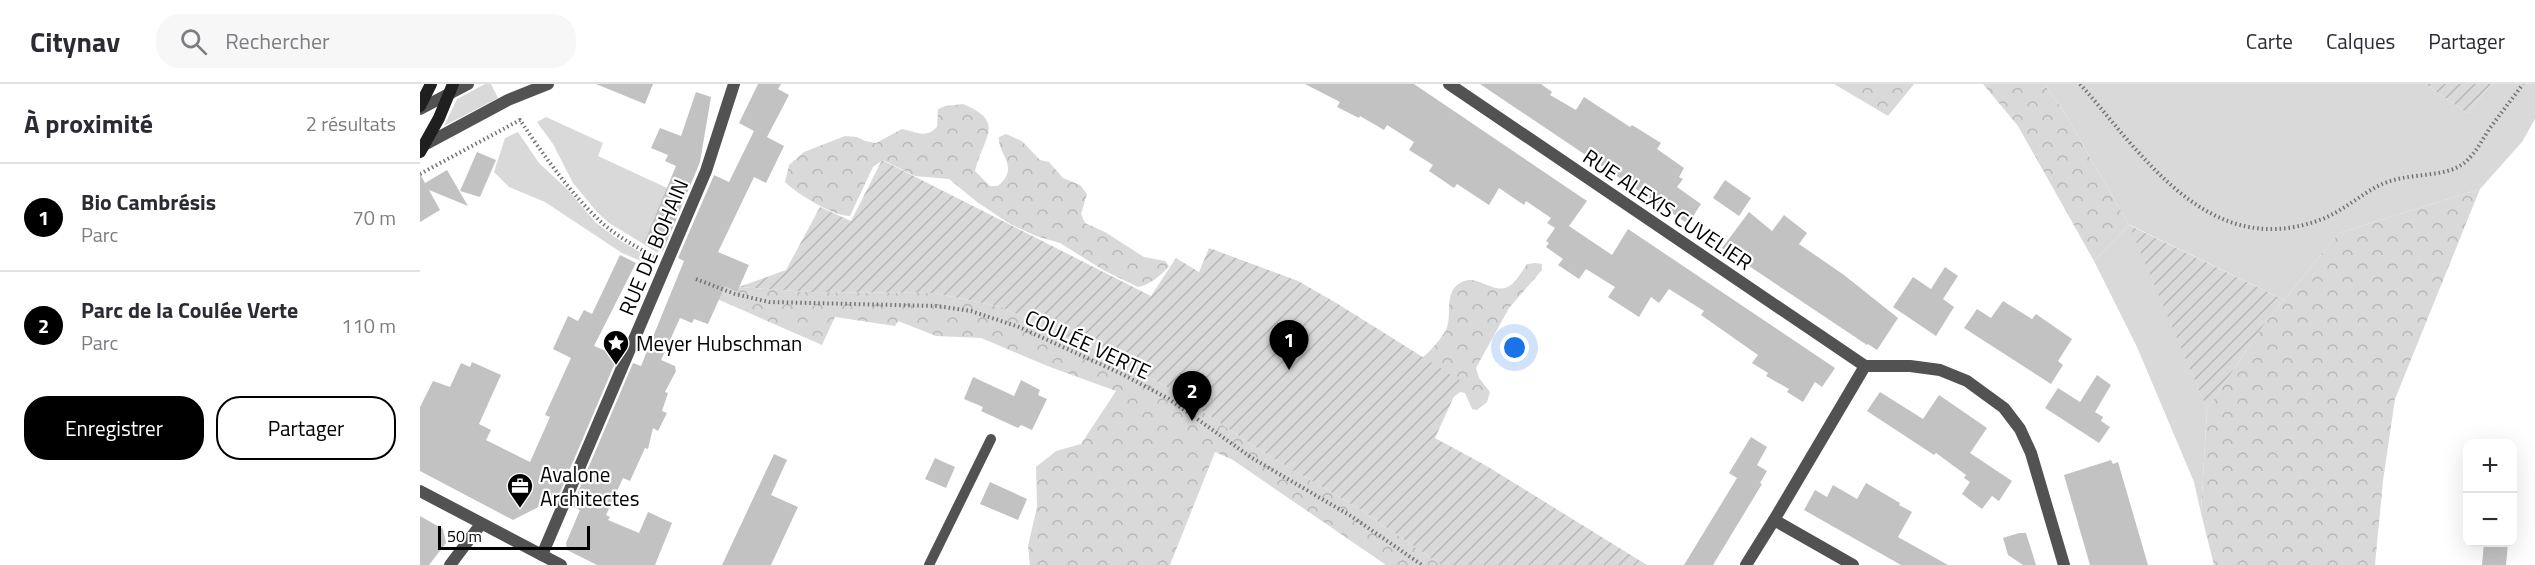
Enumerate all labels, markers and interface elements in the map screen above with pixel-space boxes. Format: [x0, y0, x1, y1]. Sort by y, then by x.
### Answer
search box [156, 14, 576, 68]
text: Citynav [30, 20, 120, 63]
text: Rechercher [225, 24, 330, 58]
icon: search [177, 25, 210, 58]
text: Carte [2246, 25, 2293, 57]
text: Calques [2326, 25, 2395, 57]
text: Partager [2428, 25, 2505, 57]
text: À proximité [24, 104, 153, 143]
text: 2 résultats [306, 108, 396, 139]
street label: RUE ALEXIS CUVELIER [1577, 140, 1759, 278]
street label: RUE DE BOHAIN [610, 174, 696, 320]
text: Bio Cambrésis [81, 185, 216, 219]
text: 1 [38, 202, 49, 233]
text: 70 m [352, 202, 396, 233]
text: Parc [81, 219, 118, 250]
text: Parc de la Coulée Verte [81, 293, 298, 327]
street label: COULÉE VERTE [1020, 301, 1156, 387]
text: 2 [38, 310, 49, 341]
text: 110 m [341, 310, 396, 341]
pin: 1 [1270, 320, 1308, 370]
text: Parc [81, 327, 118, 358]
place label: Meyer Hubschman [636, 327, 802, 359]
place icon: Meyer Hubschman [601, 328, 631, 366]
your location [1500, 333, 1529, 362]
pin: 2 [1172, 372, 1212, 421]
button: Enregistrer [24, 396, 204, 460]
button: Partager [216, 396, 396, 460]
map controls [2463, 439, 2517, 547]
button: + [2463, 439, 2517, 493]
place label: Avalone Architectes [540, 458, 639, 514]
office icon: Avalone Architectes [505, 471, 535, 509]
button: − [2463, 493, 2517, 547]
scale bar [438, 523, 590, 550]
text: 50 m [447, 524, 482, 548]

